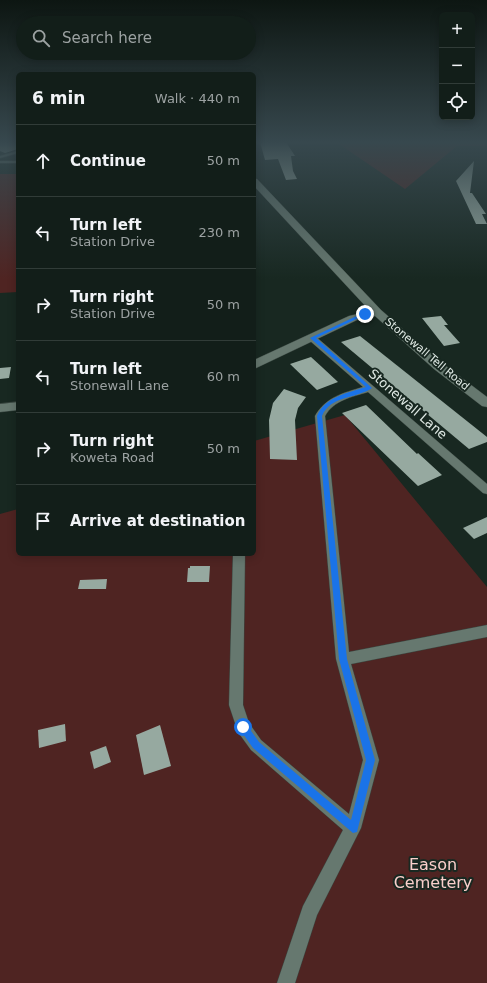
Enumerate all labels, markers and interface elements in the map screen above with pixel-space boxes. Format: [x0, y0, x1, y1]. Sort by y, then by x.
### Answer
map controls [439, 12, 475, 120]
button: + [439, 12, 475, 48]
search box [16, 16, 256, 60]
icon: search [30, 27, 52, 49]
text: Search here [62, 29, 152, 47]
button: − [439, 48, 475, 84]
button: locate [439, 84, 475, 120]
text: 6 min [32, 88, 85, 108]
text: Walk · 440 m [155, 91, 240, 106]
icon: ahead [32, 150, 54, 172]
text: Continue [70, 152, 146, 170]
text: 50 m [207, 153, 240, 168]
text: Turn left [70, 216, 142, 234]
icon: left [32, 222, 54, 244]
text: 230 m [198, 225, 240, 240]
text: Station Drive [70, 234, 155, 249]
text: Turn right [70, 288, 154, 306]
icon: right [32, 294, 54, 316]
text: 50 m [207, 297, 240, 312]
route end [356, 305, 374, 323]
text: Station Drive [70, 306, 155, 321]
street label: Stonewall Tell Road [382, 315, 472, 393]
text: Turn left [70, 360, 142, 378]
icon: left [32, 366, 54, 388]
street label: Stonewall Lane [366, 366, 450, 442]
text: 60 m [207, 369, 240, 384]
text: Stonewall Lane [70, 378, 169, 393]
text: Turn right [70, 432, 154, 450]
icon: right [32, 438, 54, 460]
text: 50 m [207, 441, 240, 456]
text: Koweta Road [70, 450, 154, 465]
icon: arrive [32, 510, 54, 532]
text: Arrive at destination [70, 512, 245, 530]
route start [234, 718, 252, 736]
park label: Eason Cemetery [394, 855, 472, 892]

